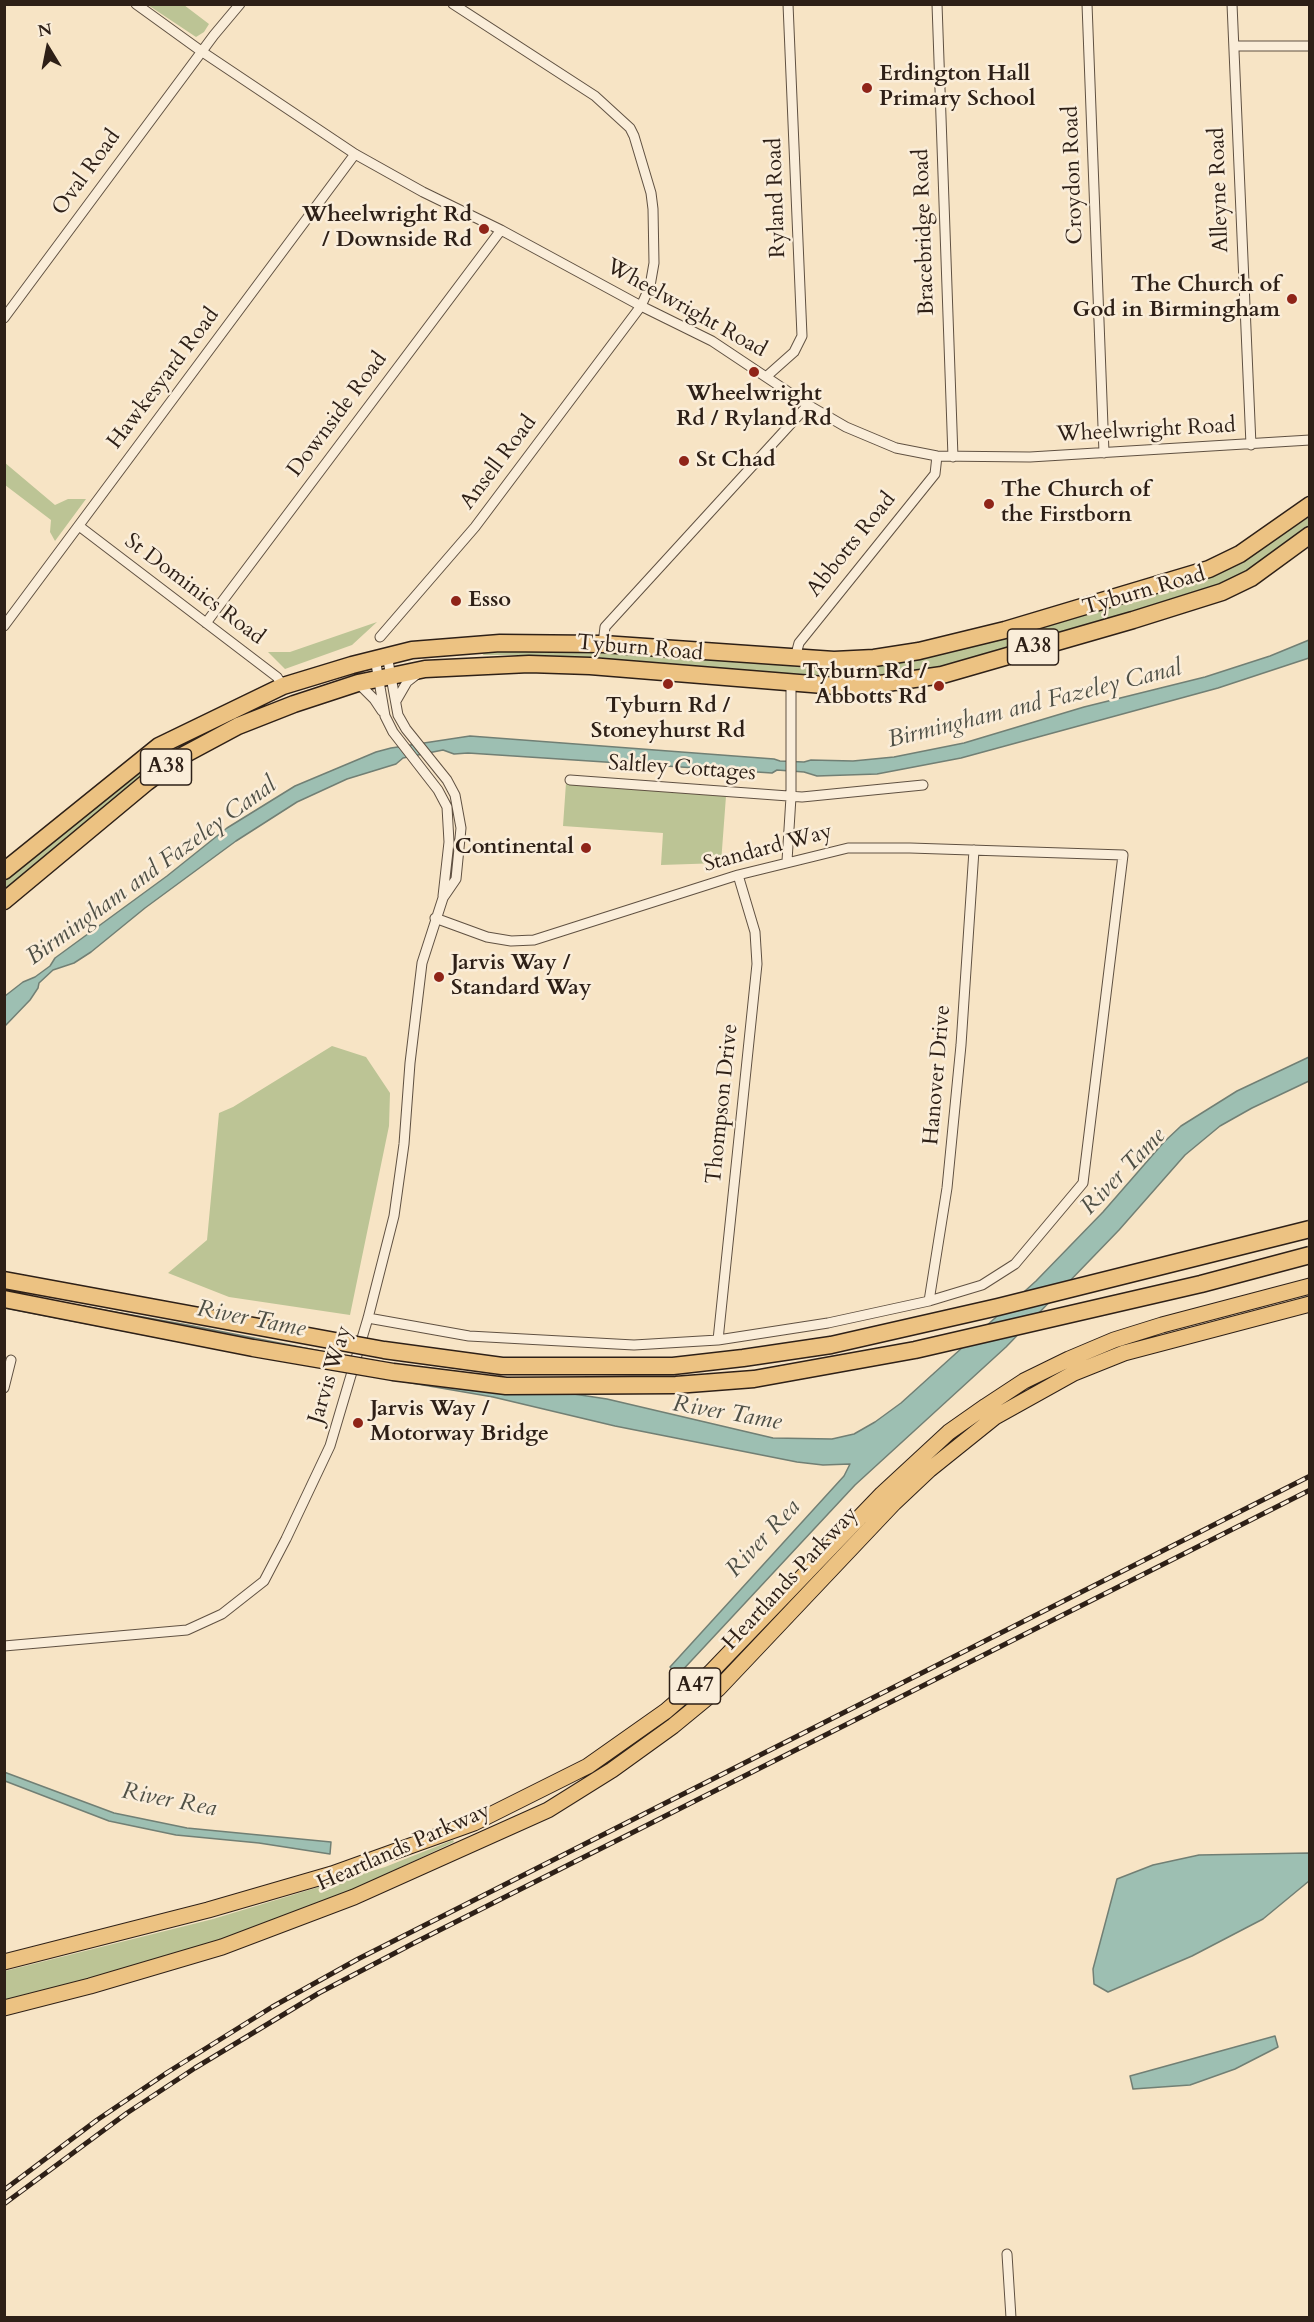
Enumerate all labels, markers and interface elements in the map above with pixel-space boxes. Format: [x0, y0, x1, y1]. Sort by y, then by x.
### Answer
north arrow [18, 18, 78, 78]
text: N [36, 18, 54, 42]
place label: Erdington Hall Primary School [879, 62, 1035, 113]
marker: Erdington Hall Primary School [860, 81, 874, 95]
street label: Croydon Road [1058, 105, 1090, 245]
street label: Oval Road [47, 125, 127, 221]
street label: Alleyne Road [1205, 127, 1235, 253]
street label: Ryland Road [762, 137, 792, 259]
street label: Bracebridge Road [909, 148, 941, 316]
place label: Wheelwright Rd / Downside Rd [302, 203, 472, 254]
marker: Wheelwright Rd / Downside Rd [477, 222, 491, 236]
street label: Wheelwright Road [601, 254, 771, 364]
place label: The Church of God in Birmingham [1073, 273, 1280, 324]
marker: The Church of God in Birmingham [1285, 292, 1299, 306]
street label: Hawkesyard Road [102, 303, 226, 455]
street label: Downside Road [282, 347, 394, 483]
marker: Wheelwright Rd / Ryland Rd [747, 365, 761, 379]
place label: Wheelwright Rd / Ryland Rd [676, 382, 832, 434]
street label: Ansell Road [455, 411, 543, 515]
street label: Wheelwright Road [1056, 413, 1236, 449]
place label: St Chad [696, 448, 776, 474]
marker: St Chad [677, 454, 691, 468]
place label: The Church of the Firstborn [1001, 478, 1150, 530]
street label: Abbotts Road [802, 487, 902, 603]
marker: The Church of the Firstborn [982, 497, 996, 511]
street label: St Dominics Road [119, 529, 269, 651]
street label: Tyburn Road [1080, 562, 1208, 622]
place label: Esso [468, 588, 511, 614]
marker: Esso [449, 594, 463, 608]
road number: A38 [1008, 629, 1058, 665]
street label: Tyburn Road [576, 630, 704, 668]
water label: Birmingham and Fazeley Canal [885, 654, 1185, 756]
place label: Tyburn Rd / Abbotts Rd [802, 660, 927, 712]
marker: Tyburn Rd / Stoneyhurst Rd [661, 677, 675, 691]
marker: Tyburn Rd / Abbotts Rd [932, 679, 946, 693]
place label: Tyburn Rd / Stoneyhurst Rd [591, 694, 745, 746]
road number: A38 [140, 749, 192, 785]
street label: Saltley Cottages [607, 751, 757, 787]
water label: Birmingham and Fazeley Canal [21, 772, 283, 972]
street label: Standard Way [701, 819, 835, 879]
place label: Continental [455, 835, 574, 861]
marker: Continental [579, 841, 593, 855]
place label: Jarvis Way / Standard Way [451, 951, 591, 1002]
marker: Jarvis Way / Standard Way [432, 970, 446, 984]
street label: Hanover Drive [919, 1004, 957, 1146]
street label: Thompson Drive [701, 1022, 745, 1186]
water label: River Tame [1075, 1122, 1173, 1222]
water label: River Tame [194, 1295, 308, 1345]
street label: Jarvis Way [304, 1323, 358, 1427]
water label: River Tame [670, 1390, 784, 1438]
place label: Jarvis Way / Motorway Bridge [370, 1397, 549, 1448]
marker: Jarvis Way / Motorway Bridge [351, 1416, 365, 1430]
water label: River Rea [721, 1494, 807, 1584]
street label: Heartlands Parkway [718, 1502, 864, 1656]
road number: A47 [670, 1668, 720, 1704]
water label: River Rea [119, 1778, 219, 1824]
street label: Heartlands Parkway [313, 1798, 495, 1898]

